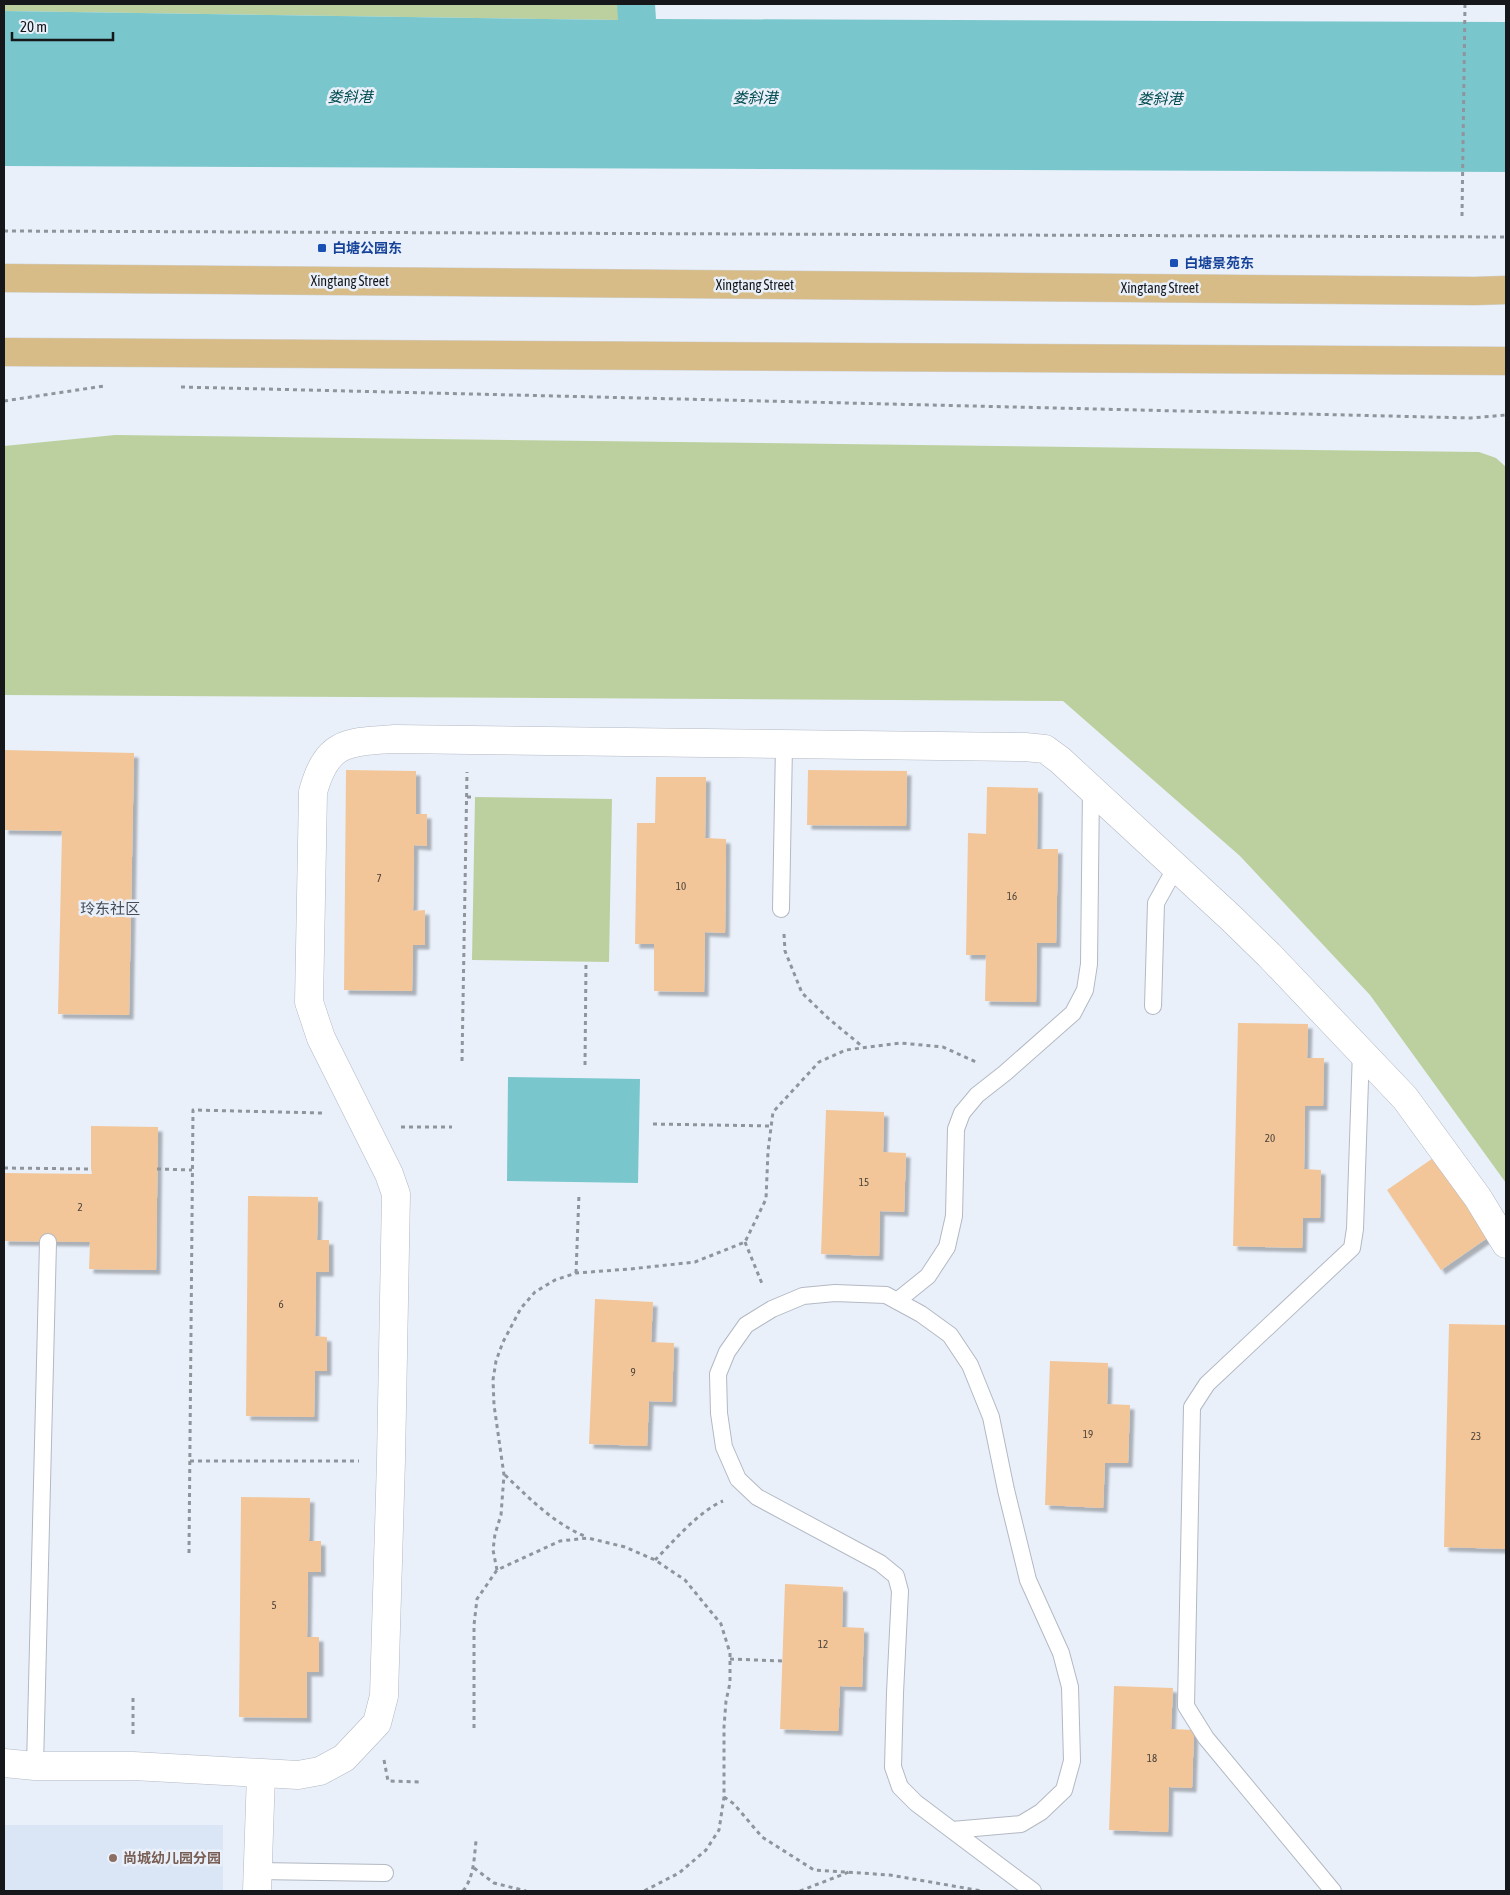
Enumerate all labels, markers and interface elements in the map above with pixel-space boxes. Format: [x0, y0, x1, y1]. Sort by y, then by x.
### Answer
scale bar [12, 10, 114, 42]
text: 20 m [20, 18, 47, 35]
water label: 娄斜港 [327, 88, 374, 105]
water label: 娄斜港 [732, 89, 779, 106]
water label: 娄斜港 [1137, 90, 1184, 107]
place label: 白塘公园东 [332, 240, 402, 256]
marker: 白塘公园东 [316, 242, 328, 254]
place label: 白塘景苑东 [1184, 255, 1254, 271]
marker: 白塘景苑东 [1168, 257, 1180, 269]
street label: Xingtang Street [311, 273, 389, 289]
street label: Xingtang Street [716, 277, 794, 293]
street label: Xingtang Street [1121, 280, 1199, 296]
house number: 7 [376, 872, 382, 884]
house number: 10 [676, 880, 686, 892]
house number: 16 [1007, 890, 1017, 902]
district label: 玲东社区 [80, 900, 140, 917]
house number: 20 [1265, 1132, 1275, 1144]
house number: 15 [859, 1176, 869, 1188]
house number: 2 [77, 1201, 83, 1213]
house number: 6 [278, 1298, 284, 1310]
house number: 9 [630, 1366, 636, 1378]
house number: 19 [1083, 1428, 1093, 1440]
house number: 23 [1471, 1430, 1481, 1442]
house number: 5 [271, 1599, 277, 1611]
house number: 12 [818, 1638, 828, 1650]
house number: 18 [1147, 1752, 1157, 1764]
place label: 尚城幼儿园分园 [123, 1850, 221, 1866]
marker: 尚城幼儿园分园 [107, 1852, 119, 1864]

